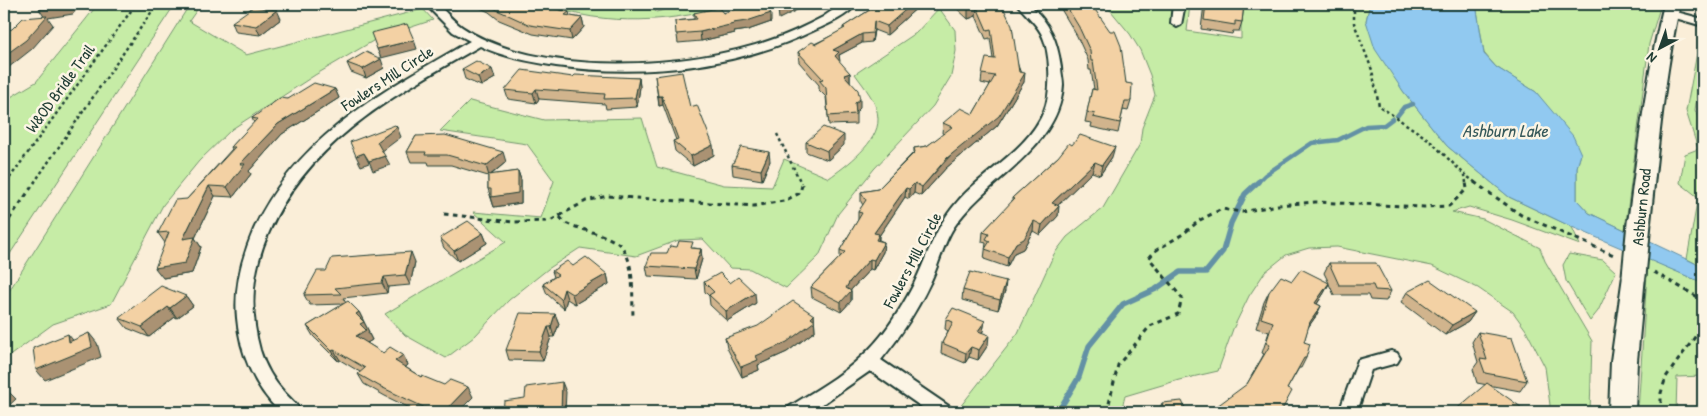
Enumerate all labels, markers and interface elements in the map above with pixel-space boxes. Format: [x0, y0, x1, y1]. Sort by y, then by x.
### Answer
north arrow [1634, 22, 1684, 72]
street label: W&OD Bridle Trail [20, 39, 100, 137]
street label: Fowlers Mill Circle [336, 40, 438, 117]
text: N [1642, 48, 1660, 68]
water label: Ashburn Lake [1462, 118, 1549, 143]
street label: Ashburn Road [1626, 168, 1656, 246]
street label: Fowlers Mill Circle [877, 208, 947, 313]

